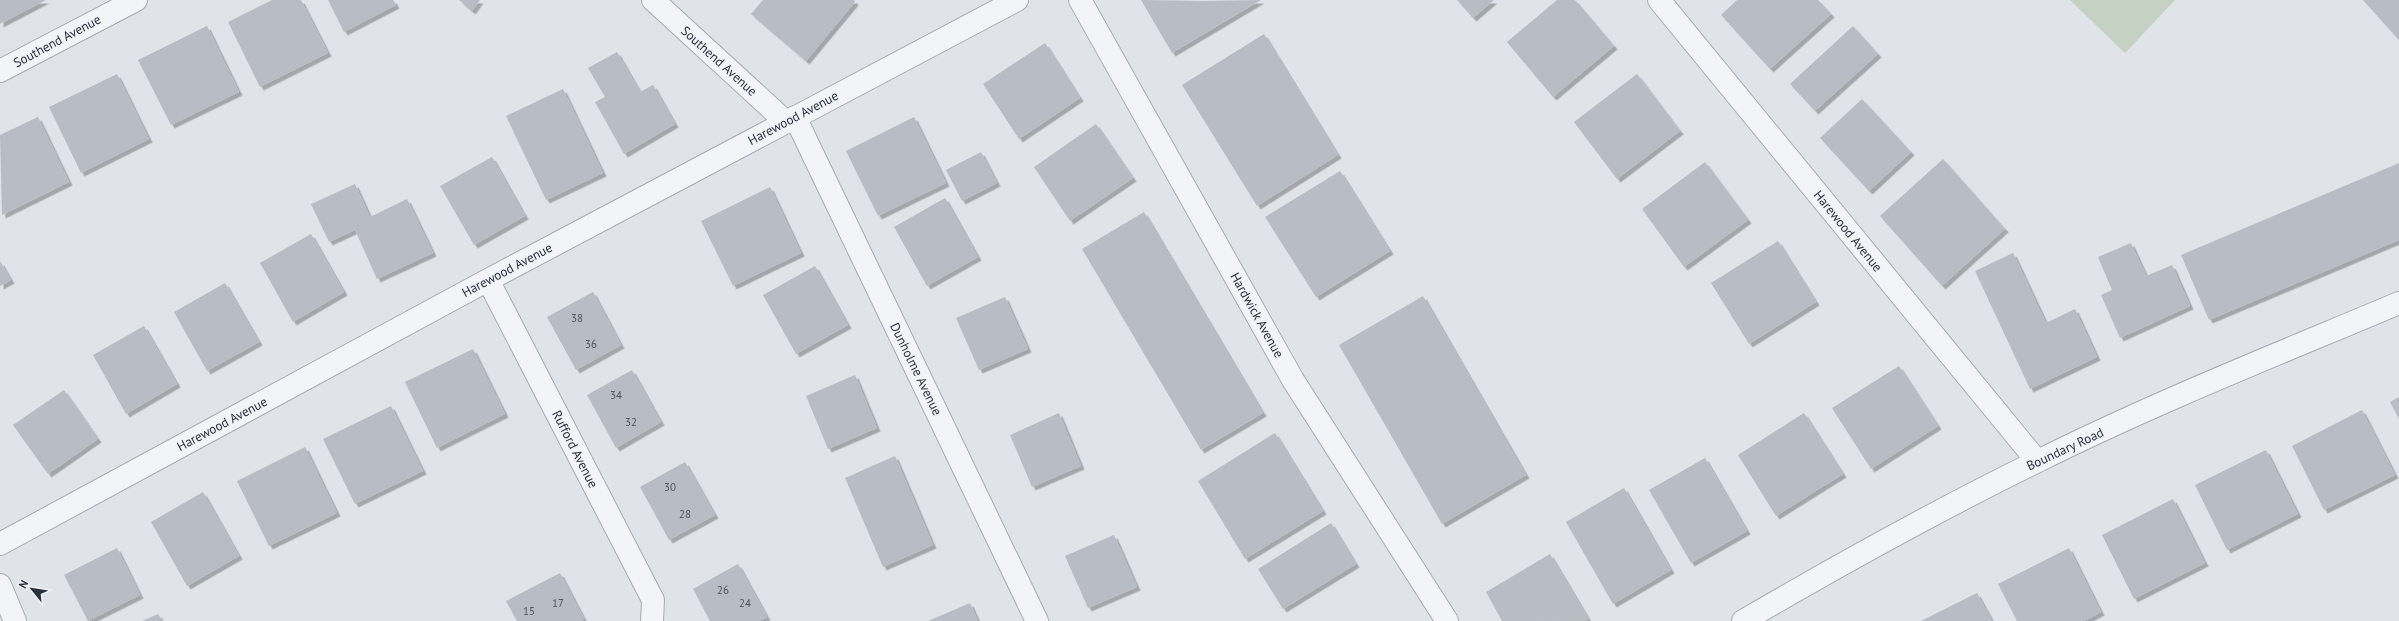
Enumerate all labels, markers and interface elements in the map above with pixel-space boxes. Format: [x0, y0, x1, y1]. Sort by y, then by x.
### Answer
street label: Southend Avenue [10, 11, 104, 71]
street label: Southend Avenue [677, 22, 761, 100]
street label: Harewood Avenue [745, 87, 841, 149]
street label: Harewood Avenue [1810, 187, 1886, 275]
street label: Harewood Avenue [459, 239, 555, 301]
street label: Hardwick Avenue [1227, 269, 1287, 361]
house number: 38 [571, 311, 583, 325]
street label: Dunholme Avenue [886, 320, 946, 418]
house number: 36 [585, 337, 597, 351]
house number: 34 [610, 388, 622, 402]
street label: Harewood Avenue [174, 393, 270, 455]
street label: Rufford Avenue [548, 407, 602, 491]
house number: 32 [625, 415, 637, 429]
street label: Boundary Road [2024, 424, 2106, 474]
house number: 30 [664, 480, 676, 494]
house number: 28 [679, 507, 691, 521]
north arrow [12, 569, 52, 609]
text: N [15, 577, 31, 591]
house number: 26 [717, 583, 729, 597]
house number: 17 [552, 596, 564, 610]
house number: 24 [739, 596, 751, 610]
house number: 15 [523, 604, 535, 618]

